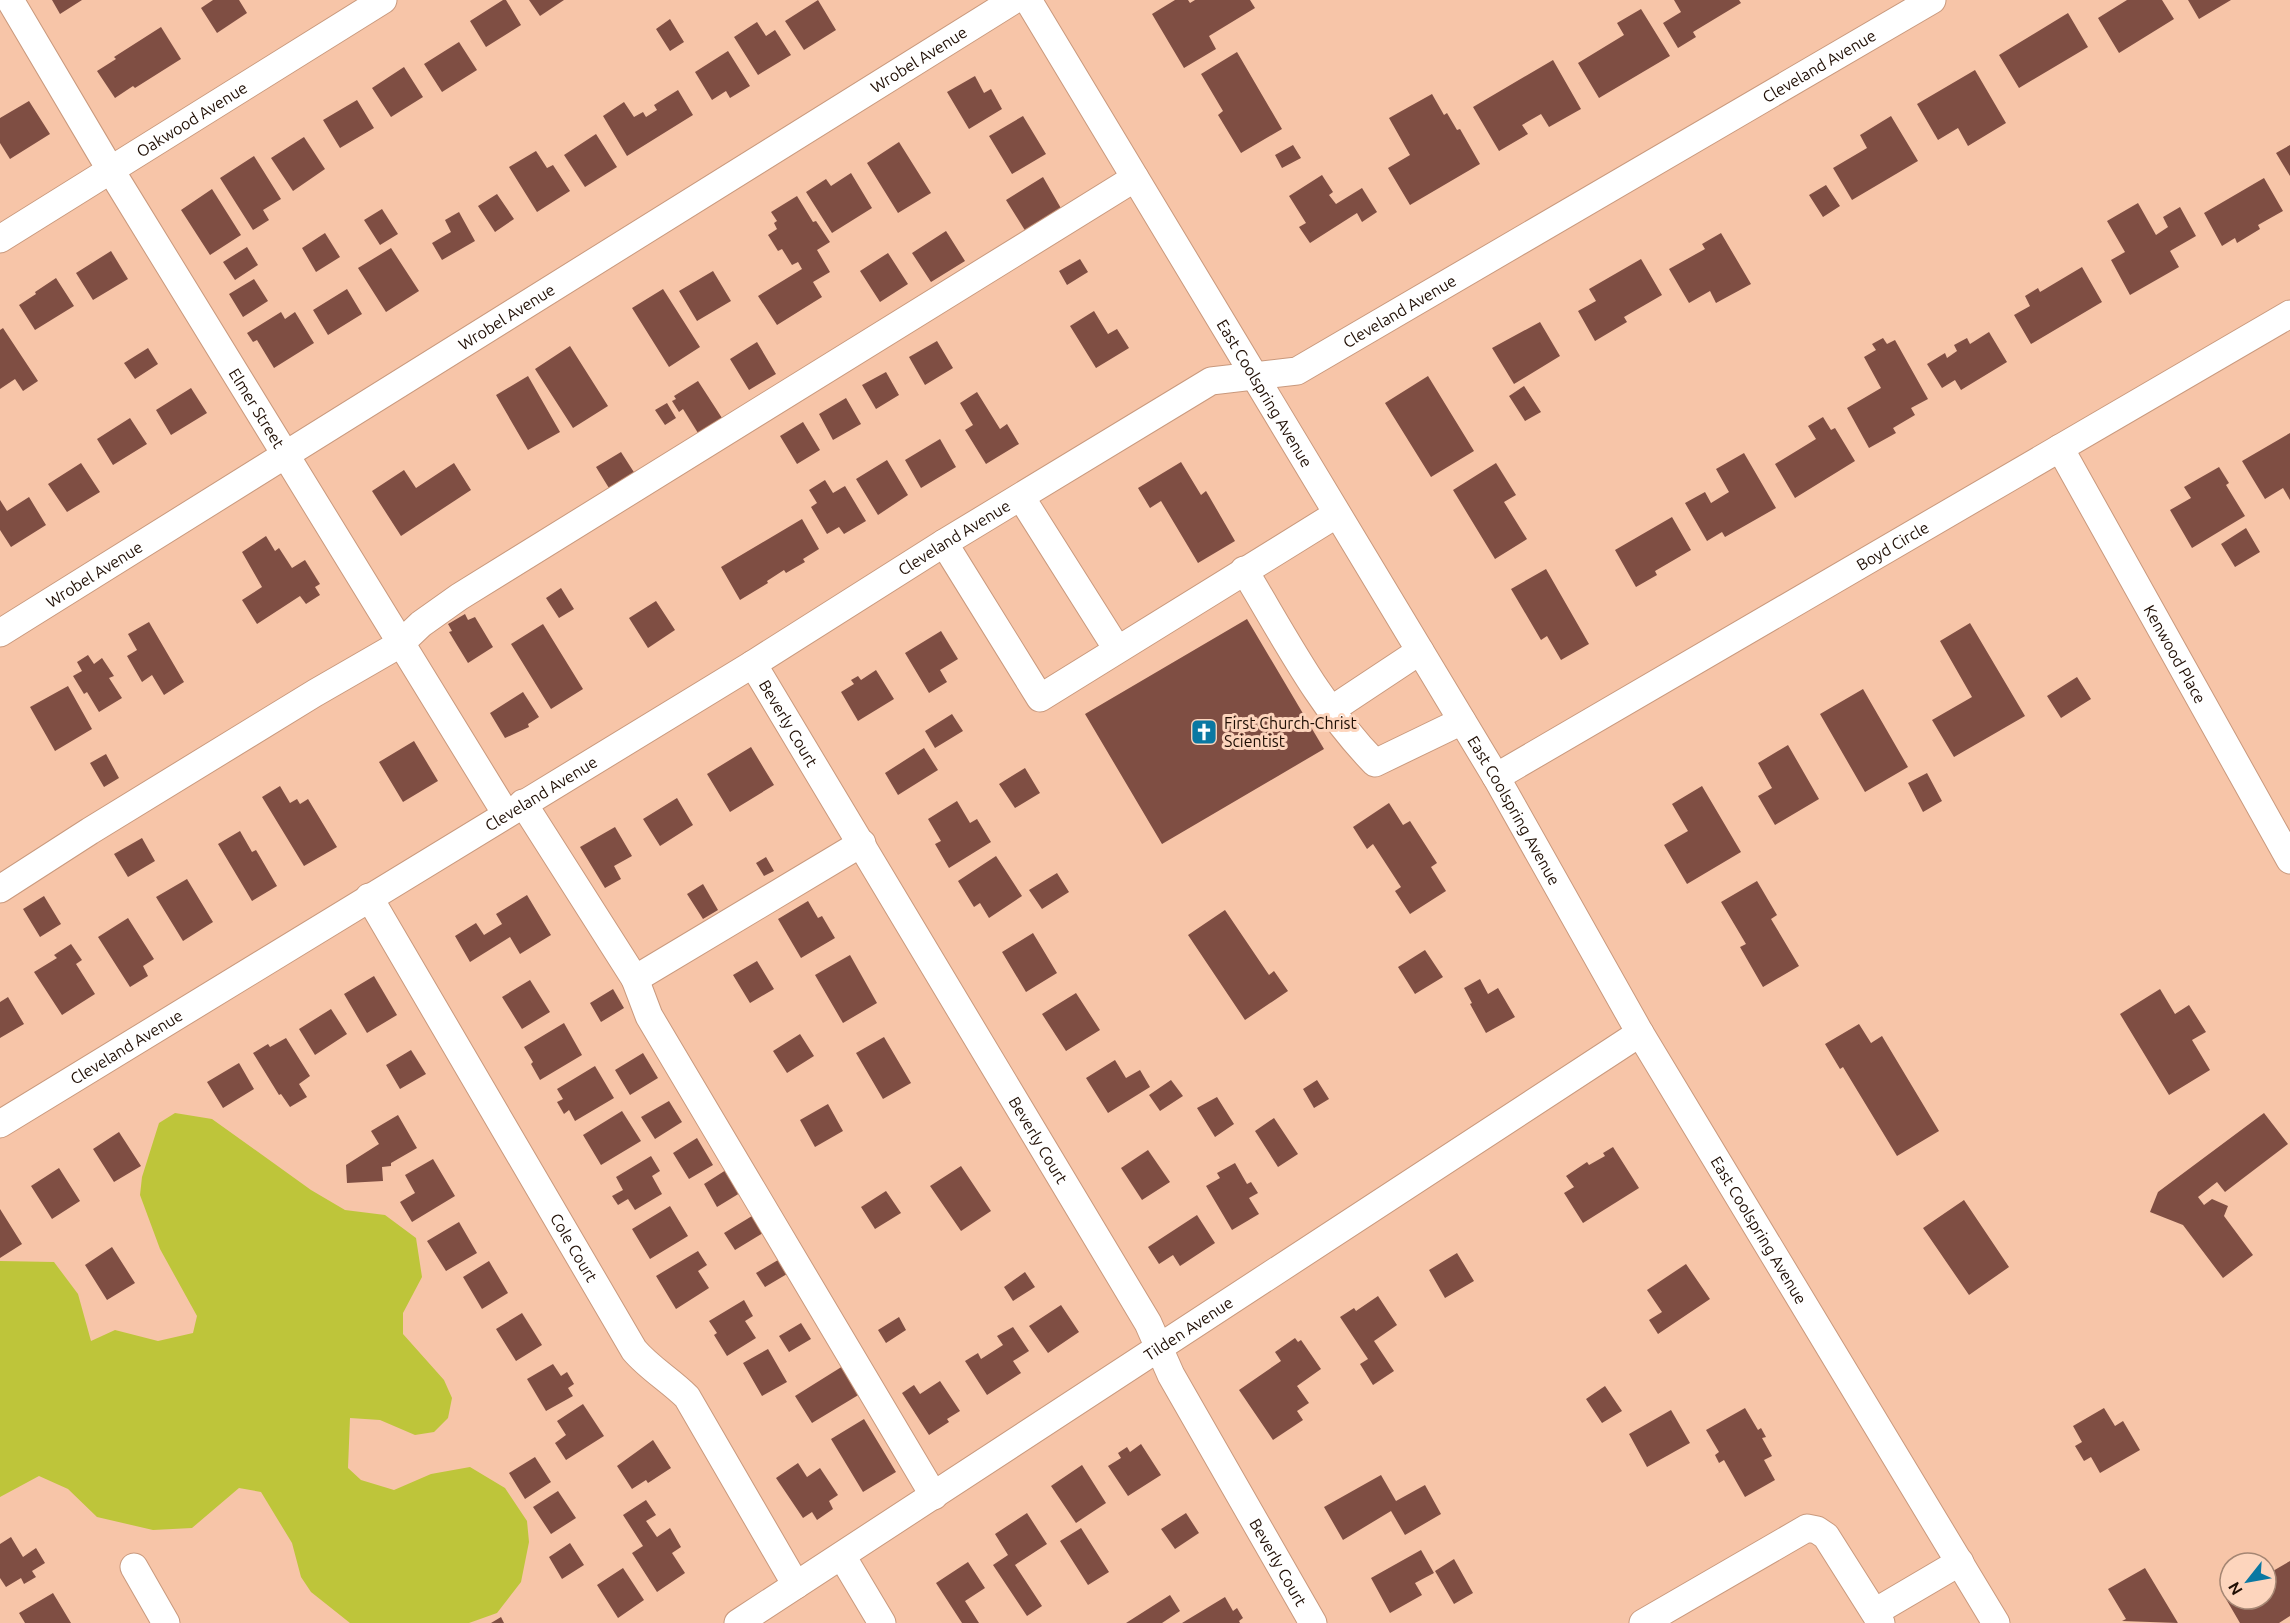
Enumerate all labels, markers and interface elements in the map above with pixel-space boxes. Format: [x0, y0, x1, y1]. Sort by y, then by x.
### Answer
street label: Wrobel Avenue [867, 23, 970, 96]
street label: Cleveland Avenue [1759, 26, 1879, 106]
street label: Oakwood Avenue [133, 78, 250, 161]
street label: Cleveland Avenue [1340, 271, 1459, 351]
street label: Wrobel Avenue [455, 280, 558, 354]
street label: East Coolspring Avenue [1213, 316, 1316, 470]
street label: Elmer Street [226, 365, 288, 452]
street label: Cleveland Avenue [895, 496, 1013, 579]
street label: Boyd Circle [1853, 518, 1932, 574]
street label: Wrobel Avenue [43, 537, 146, 611]
street label: Kenwood Place [2140, 602, 2210, 706]
street label: Beverly Court [756, 677, 822, 770]
place label: First Church-Christ Scientist [1224, 714, 1357, 750]
church icon: First Church-Christ Scientist [1189, 717, 1219, 747]
street label: East Coolspring Avenue [1464, 732, 1564, 888]
street label: Cleveland Avenue [482, 752, 600, 835]
street label: Cleveland Avenue [67, 1006, 186, 1088]
street label: Beverly Court [1005, 1093, 1072, 1187]
street label: East Coolspring Avenue [1708, 1153, 1810, 1307]
street label: Cole Court [547, 1210, 601, 1286]
street label: Tilden Avenue [1140, 1293, 1236, 1364]
street label: Beverly Court [1246, 1515, 1311, 1610]
north arrow [2218, 1551, 2278, 1611]
text: N [2224, 1579, 2246, 1598]

